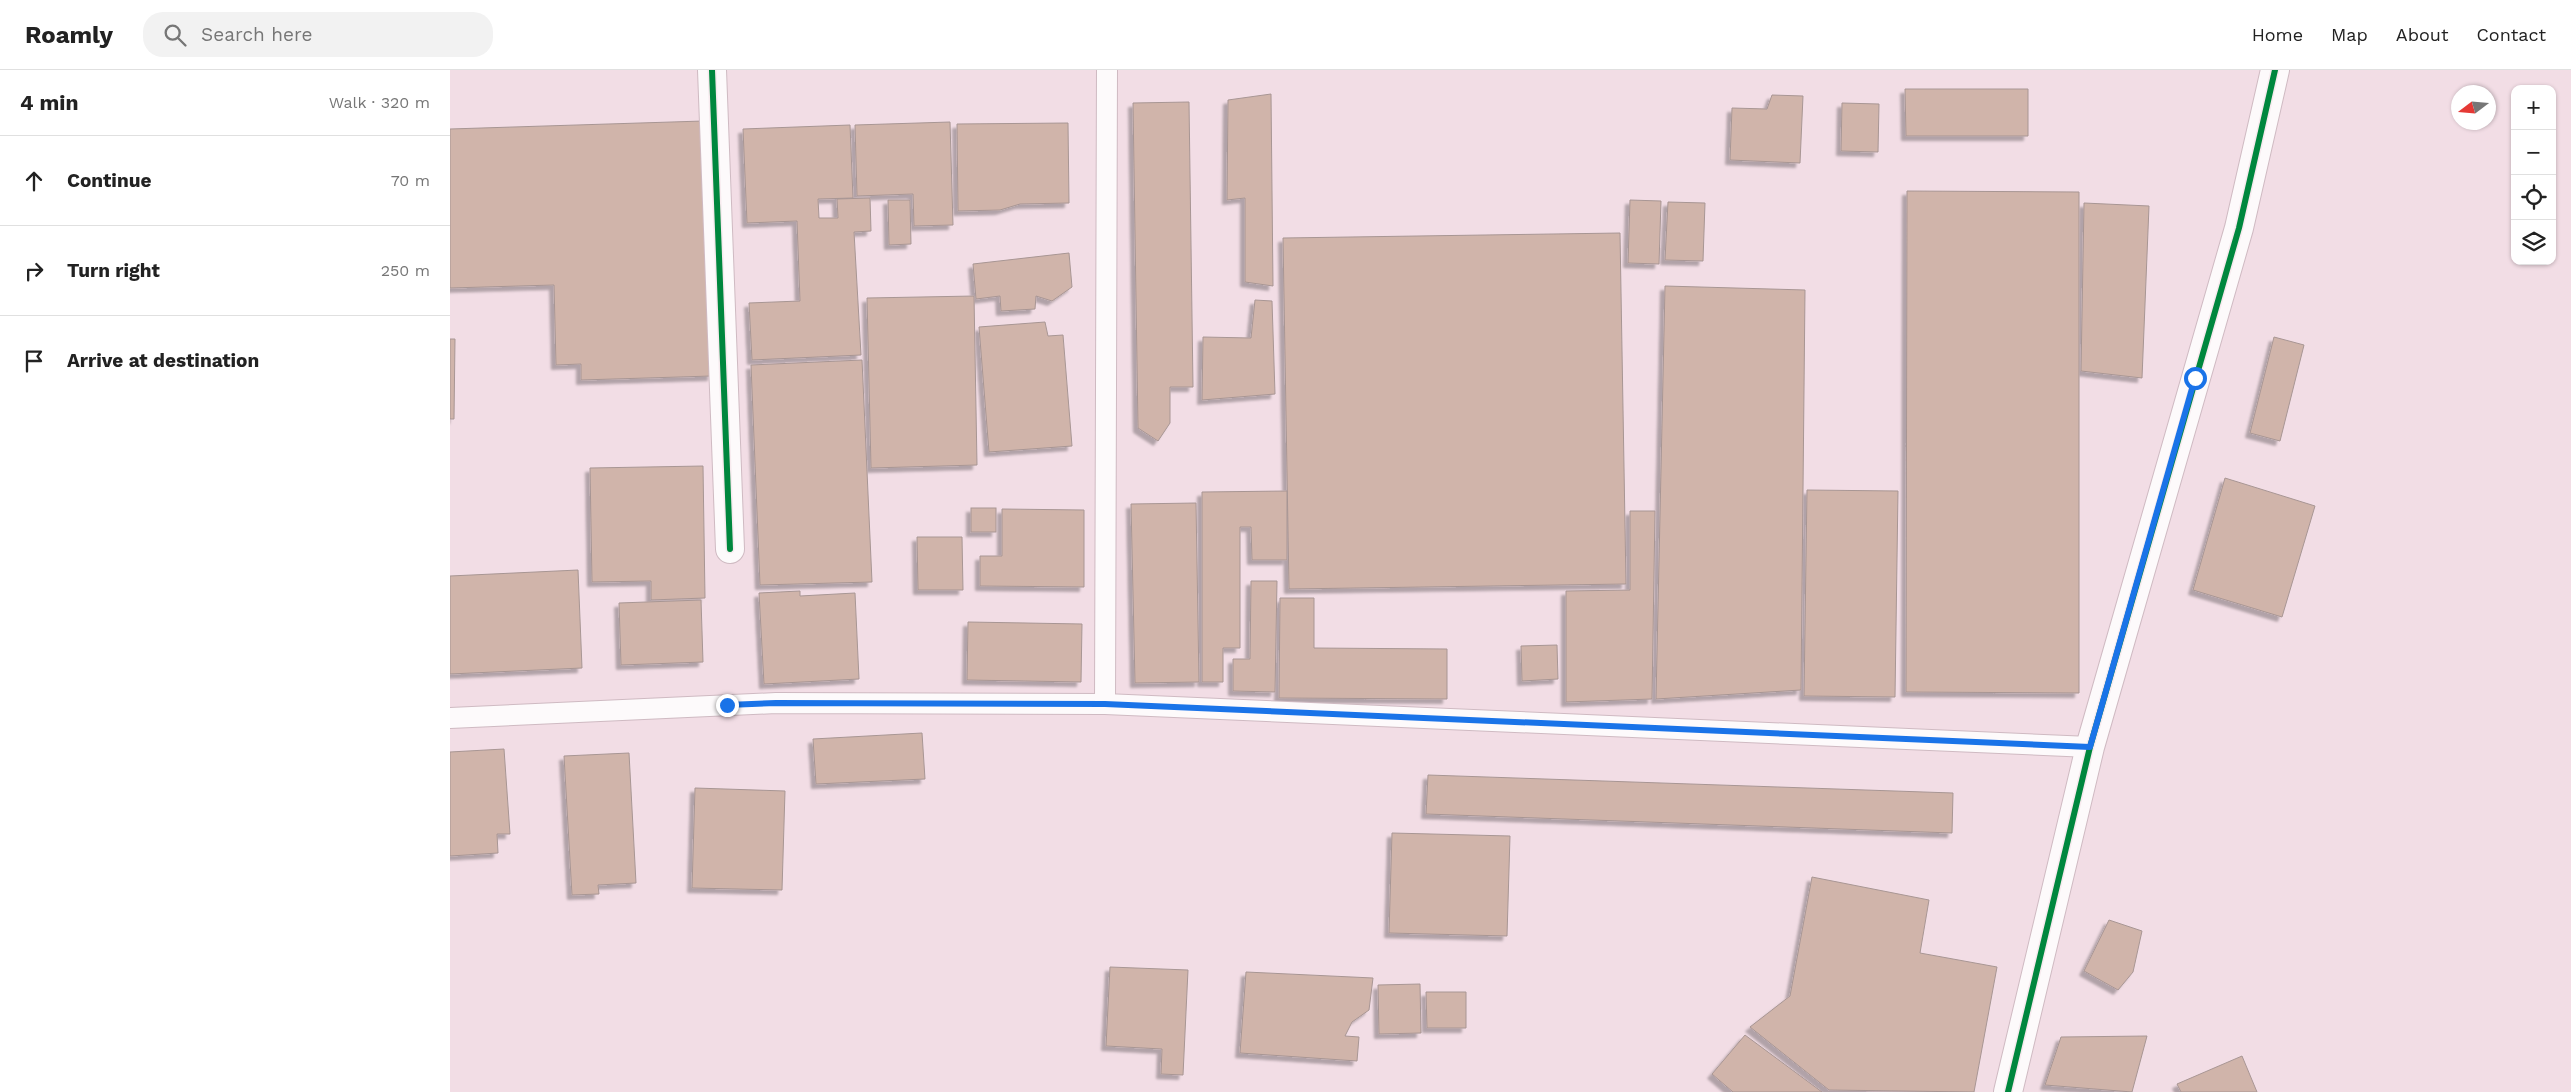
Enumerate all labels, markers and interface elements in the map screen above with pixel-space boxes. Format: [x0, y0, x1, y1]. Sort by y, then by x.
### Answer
search box [143, 12, 493, 57]
text: Roamly [25, 21, 113, 49]
icon: search [161, 21, 189, 49]
text: Search here [201, 23, 312, 46]
text: Home [2252, 24, 2303, 45]
text: Map [2331, 24, 2368, 45]
text: About [2396, 24, 2448, 45]
text: Contact [2476, 24, 2546, 45]
north arrow [2451, 85, 2496, 130]
map controls [2511, 85, 2556, 265]
button: + [2511, 85, 2556, 130]
text: 4 min [20, 90, 78, 115]
text: Walk · 320 m [329, 93, 430, 112]
button: − [2511, 130, 2556, 175]
icon: ahead [20, 167, 48, 195]
text: Continue [67, 169, 151, 192]
text: 70 m [391, 171, 430, 190]
button: locate [2511, 175, 2556, 220]
button: layers [2511, 220, 2556, 265]
icon: right [20, 257, 48, 285]
text: Turn right [67, 259, 160, 282]
text: 250 m [381, 261, 430, 280]
icon: arrive [20, 347, 48, 375]
text: Arrive at destination [67, 349, 259, 372]
route start [2184, 367, 2207, 390]
route end [716, 694, 739, 717]

